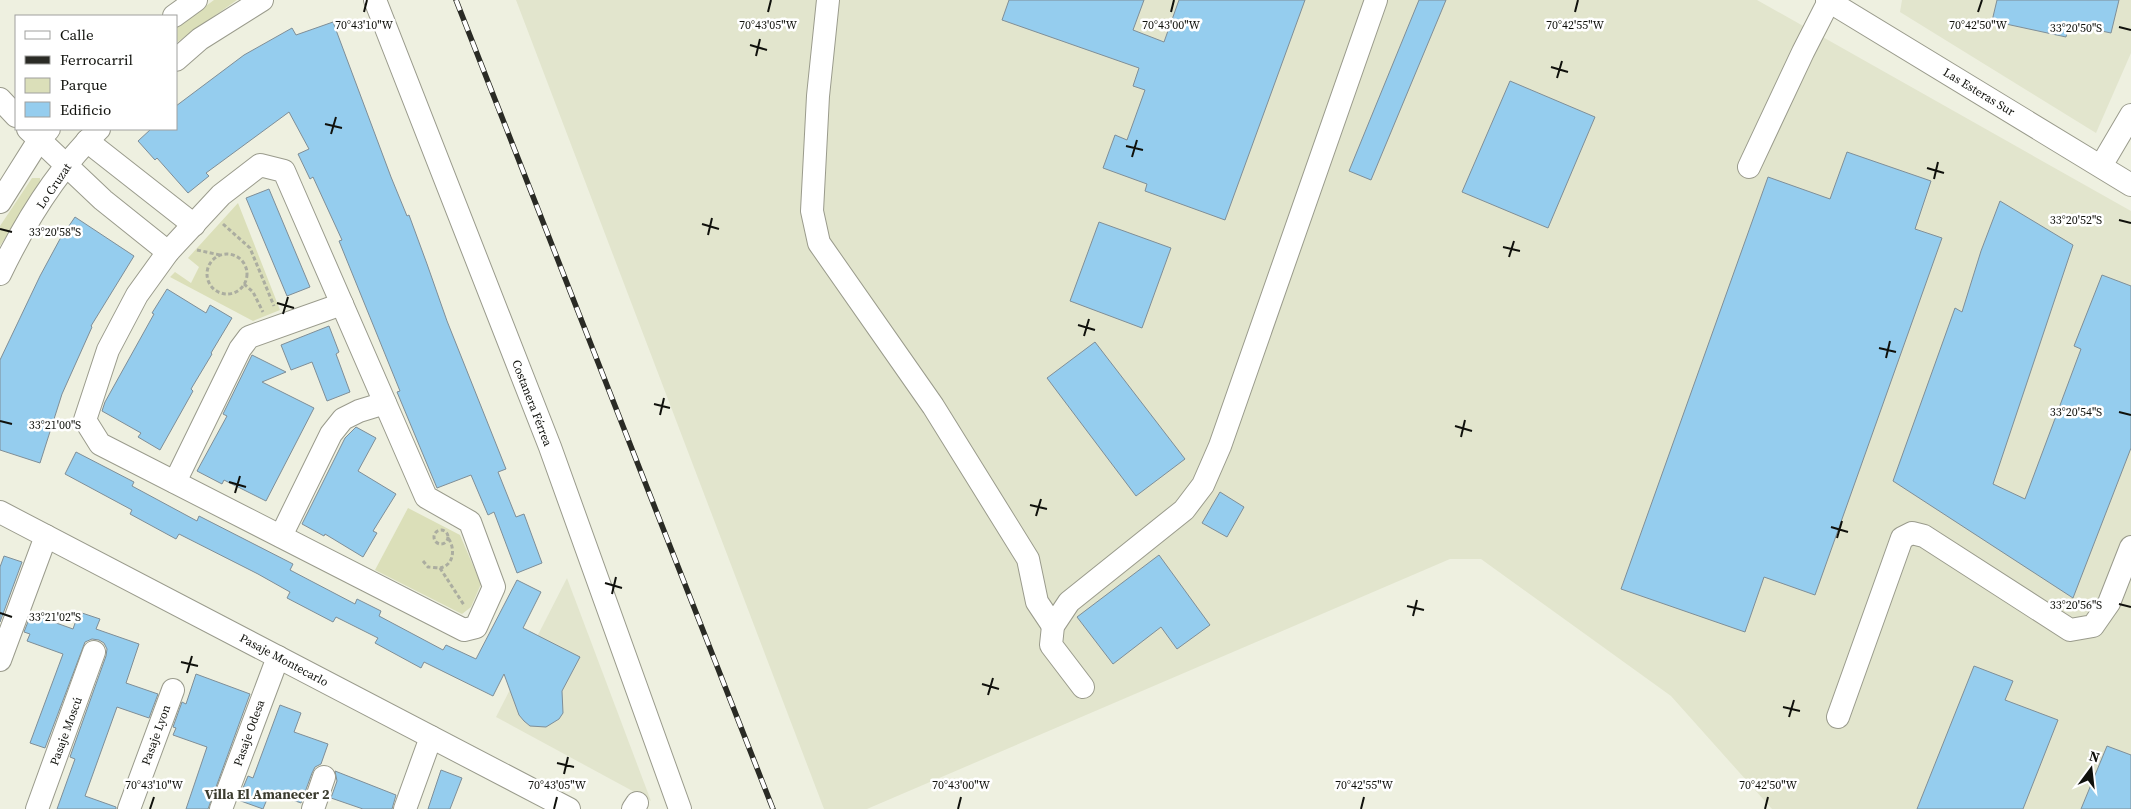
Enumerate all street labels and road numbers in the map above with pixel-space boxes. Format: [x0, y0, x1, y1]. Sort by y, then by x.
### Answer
street label: Las Esteras Sur [1940, 64, 2018, 120]
street label: Lo Cruzat [33, 160, 75, 212]
street label: Costanera Férrea [508, 358, 556, 449]
street label: Pasaje Montecarlo [237, 630, 331, 690]
street label: Pasaje Moscú [46, 694, 86, 768]
street label: Pasaje Odesa [230, 697, 269, 768]
street label: Pasaje Lyon [138, 703, 174, 767]

